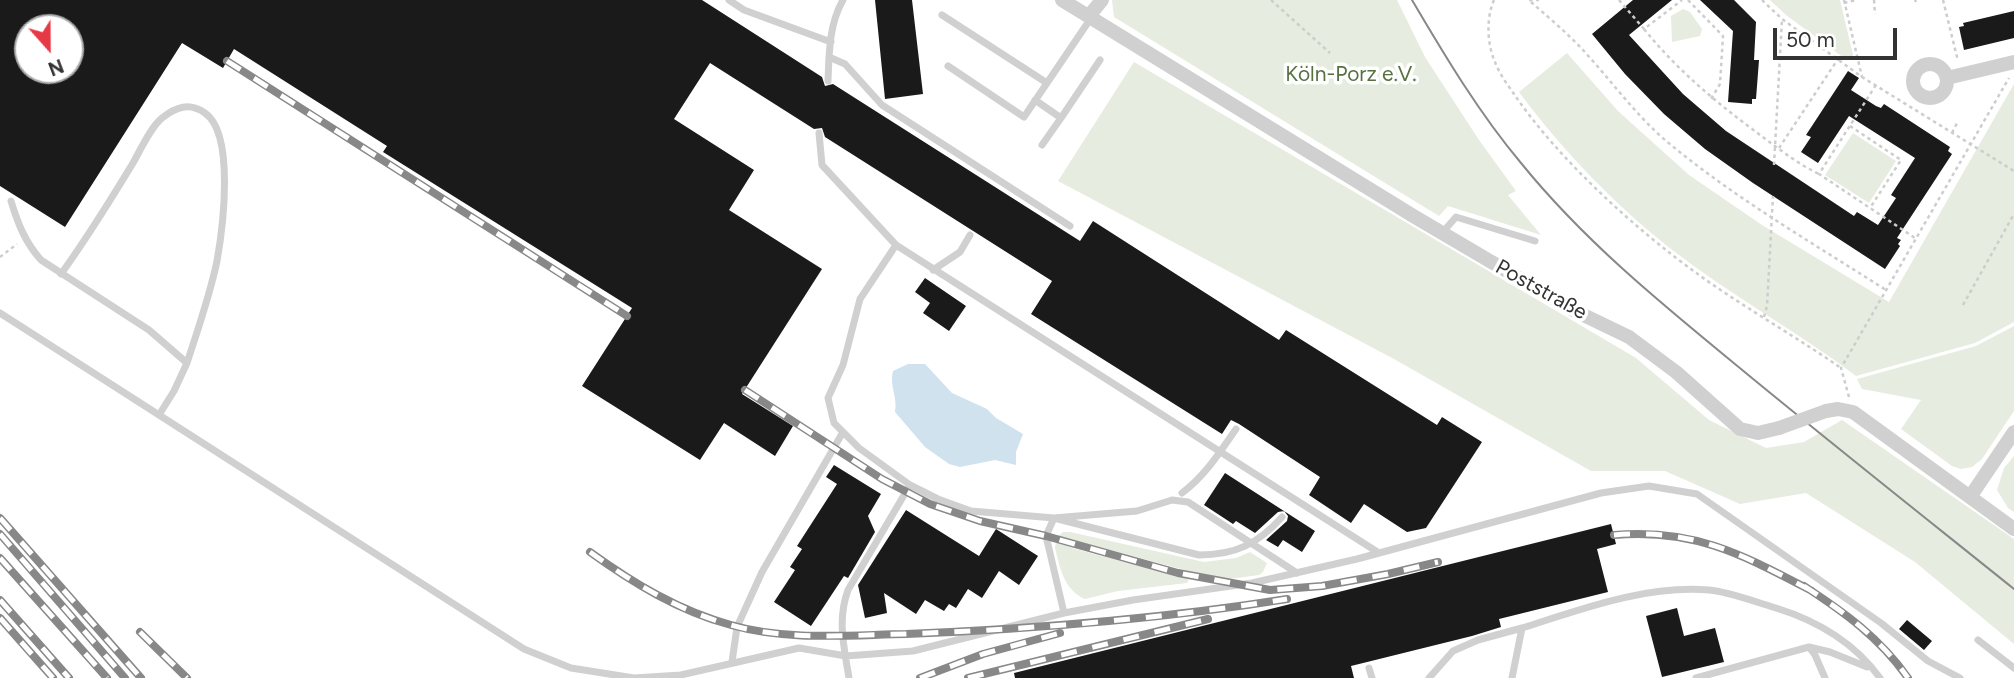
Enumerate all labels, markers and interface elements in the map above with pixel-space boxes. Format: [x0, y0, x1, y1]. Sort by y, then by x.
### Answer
north arrow [14, 14, 84, 84]
scale bar [1776, 14, 1900, 58]
text: 50 m [1786, 27, 1835, 52]
text: N [45, 54, 67, 81]
park label: Köln-Porz e.V. [1285, 62, 1417, 88]
street label: Poststraße [1491, 255, 1591, 325]

